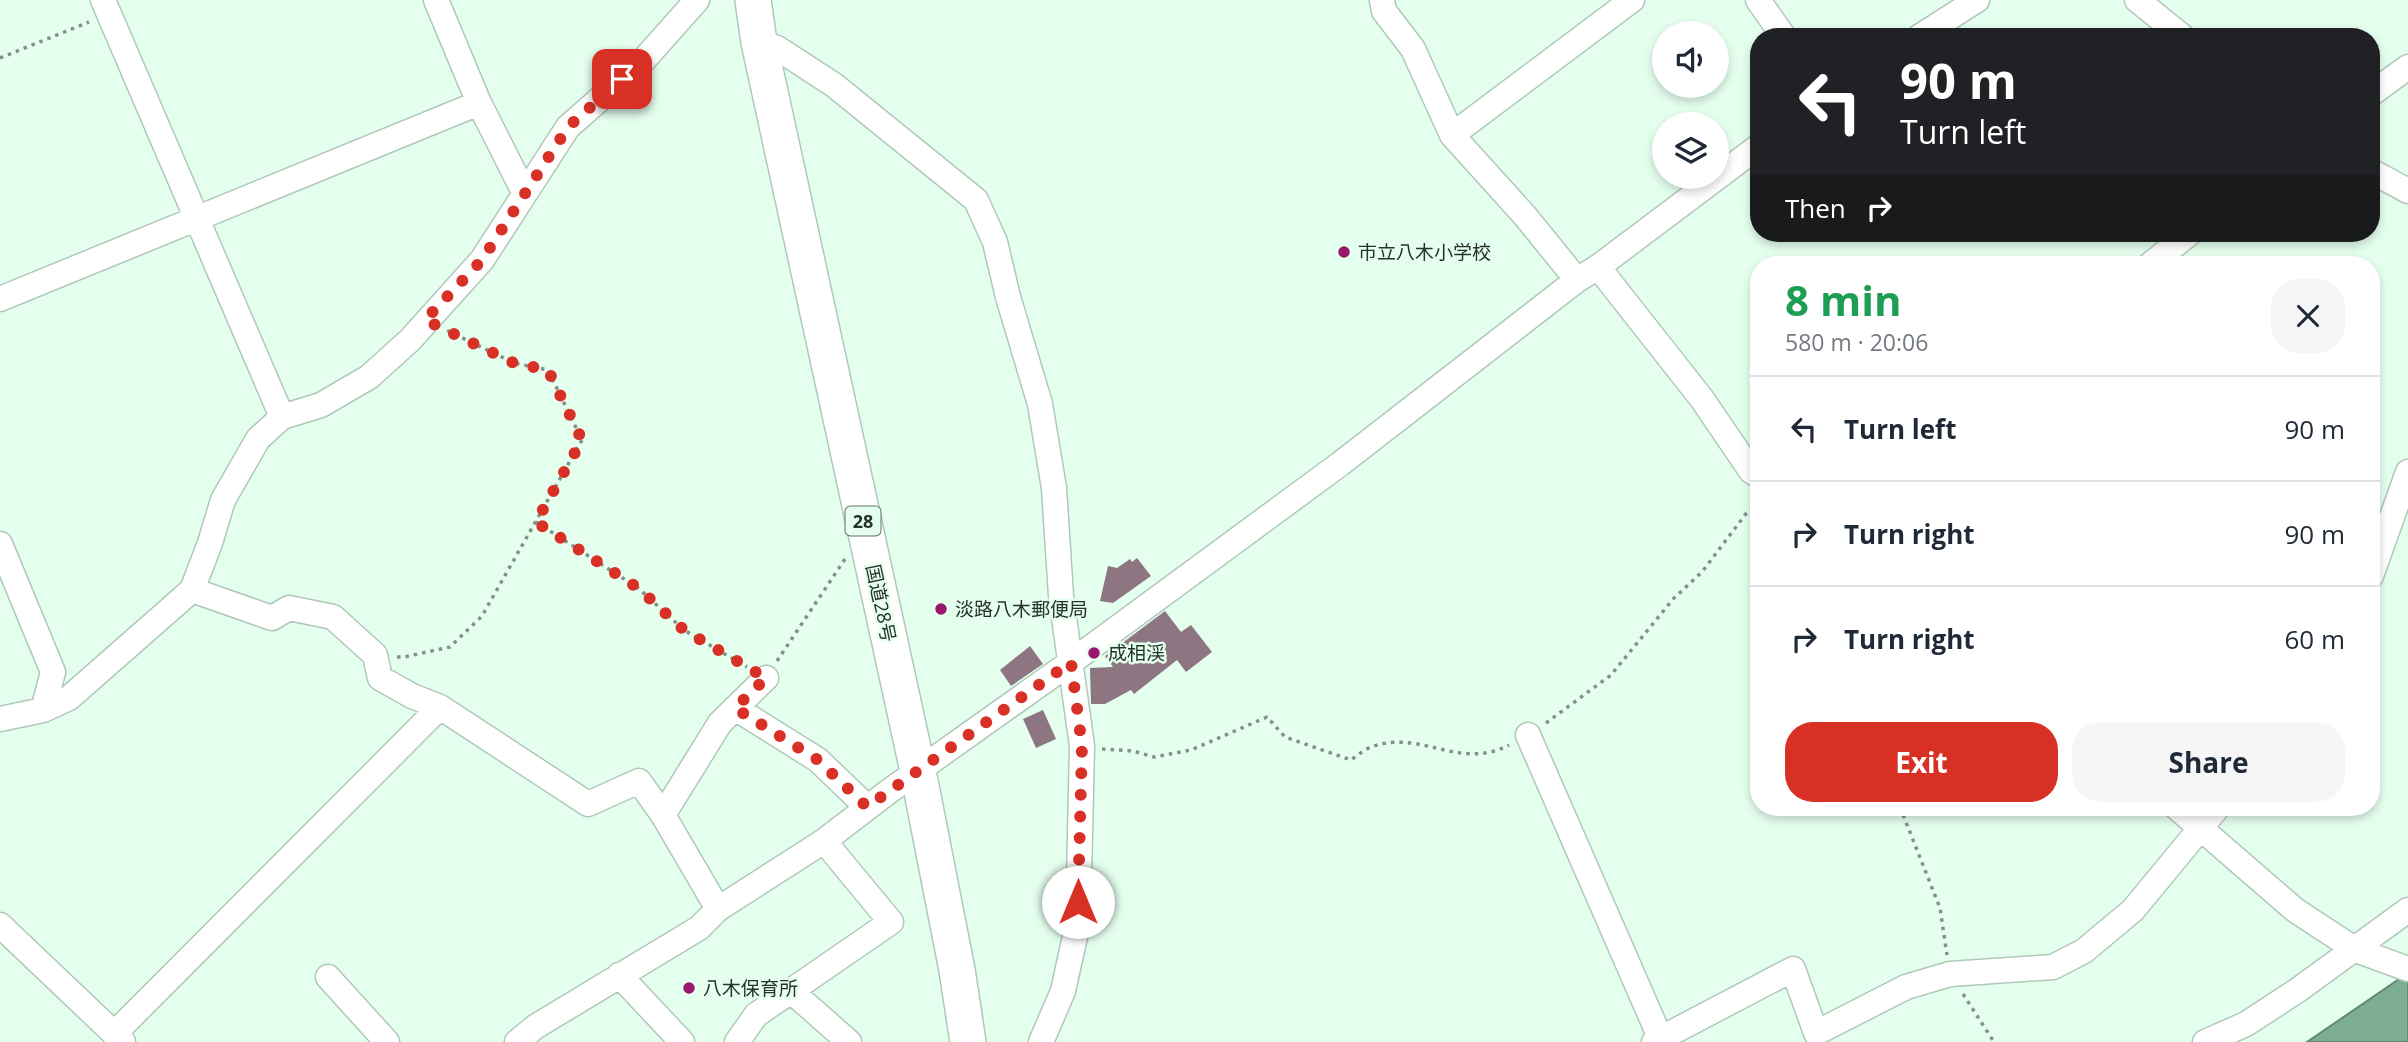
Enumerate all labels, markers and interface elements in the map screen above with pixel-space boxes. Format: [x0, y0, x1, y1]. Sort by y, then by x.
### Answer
map controls [1652, 21, 1729, 189]
button: sound [1652, 21, 1729, 98]
text: 90 m [1900, 47, 2017, 113]
pin [592, 49, 652, 109]
icon: left [1785, 56, 1876, 147]
icon: arrive [603, 60, 641, 98]
text: Turn left [1900, 110, 2026, 153]
button: layers [1652, 112, 1729, 189]
icon: right [1860, 189, 1898, 227]
text: Then [1785, 190, 1846, 226]
place label: 市立八木小学校 [1358, 239, 1491, 265]
marker: 市立八木小学校 [1336, 244, 1352, 260]
text: 8 min [1785, 271, 1902, 328]
button: close [2271, 279, 2345, 353]
text: 580 m · 20:06 [1785, 326, 1928, 358]
icon: left [1785, 410, 1823, 448]
text: Turn left [1844, 411, 1956, 447]
text: 90 m [2284, 411, 2345, 447]
road number: 28 [846, 506, 880, 536]
icon: right [1785, 515, 1823, 553]
text: Turn right [1844, 516, 1975, 552]
text: 90 m [2284, 516, 2345, 552]
street label: 国道28号 [860, 562, 902, 644]
place label: 淡路八木郵便局 [955, 596, 1088, 622]
marker: 淡路八木郵便局 [933, 601, 949, 617]
icon: right [1785, 620, 1823, 658]
text: Turn right [1844, 621, 1975, 657]
text: 60 m [2284, 621, 2345, 657]
place label: 成相渓 [1108, 640, 1165, 666]
marker: 成相渓 [1086, 645, 1102, 661]
button: Exit [1785, 722, 2058, 802]
button: Share [2072, 722, 2345, 802]
position arrow [1041, 865, 1115, 939]
place label: 八木保育所 [703, 975, 798, 1001]
marker: 八木保育所 [681, 980, 697, 996]

